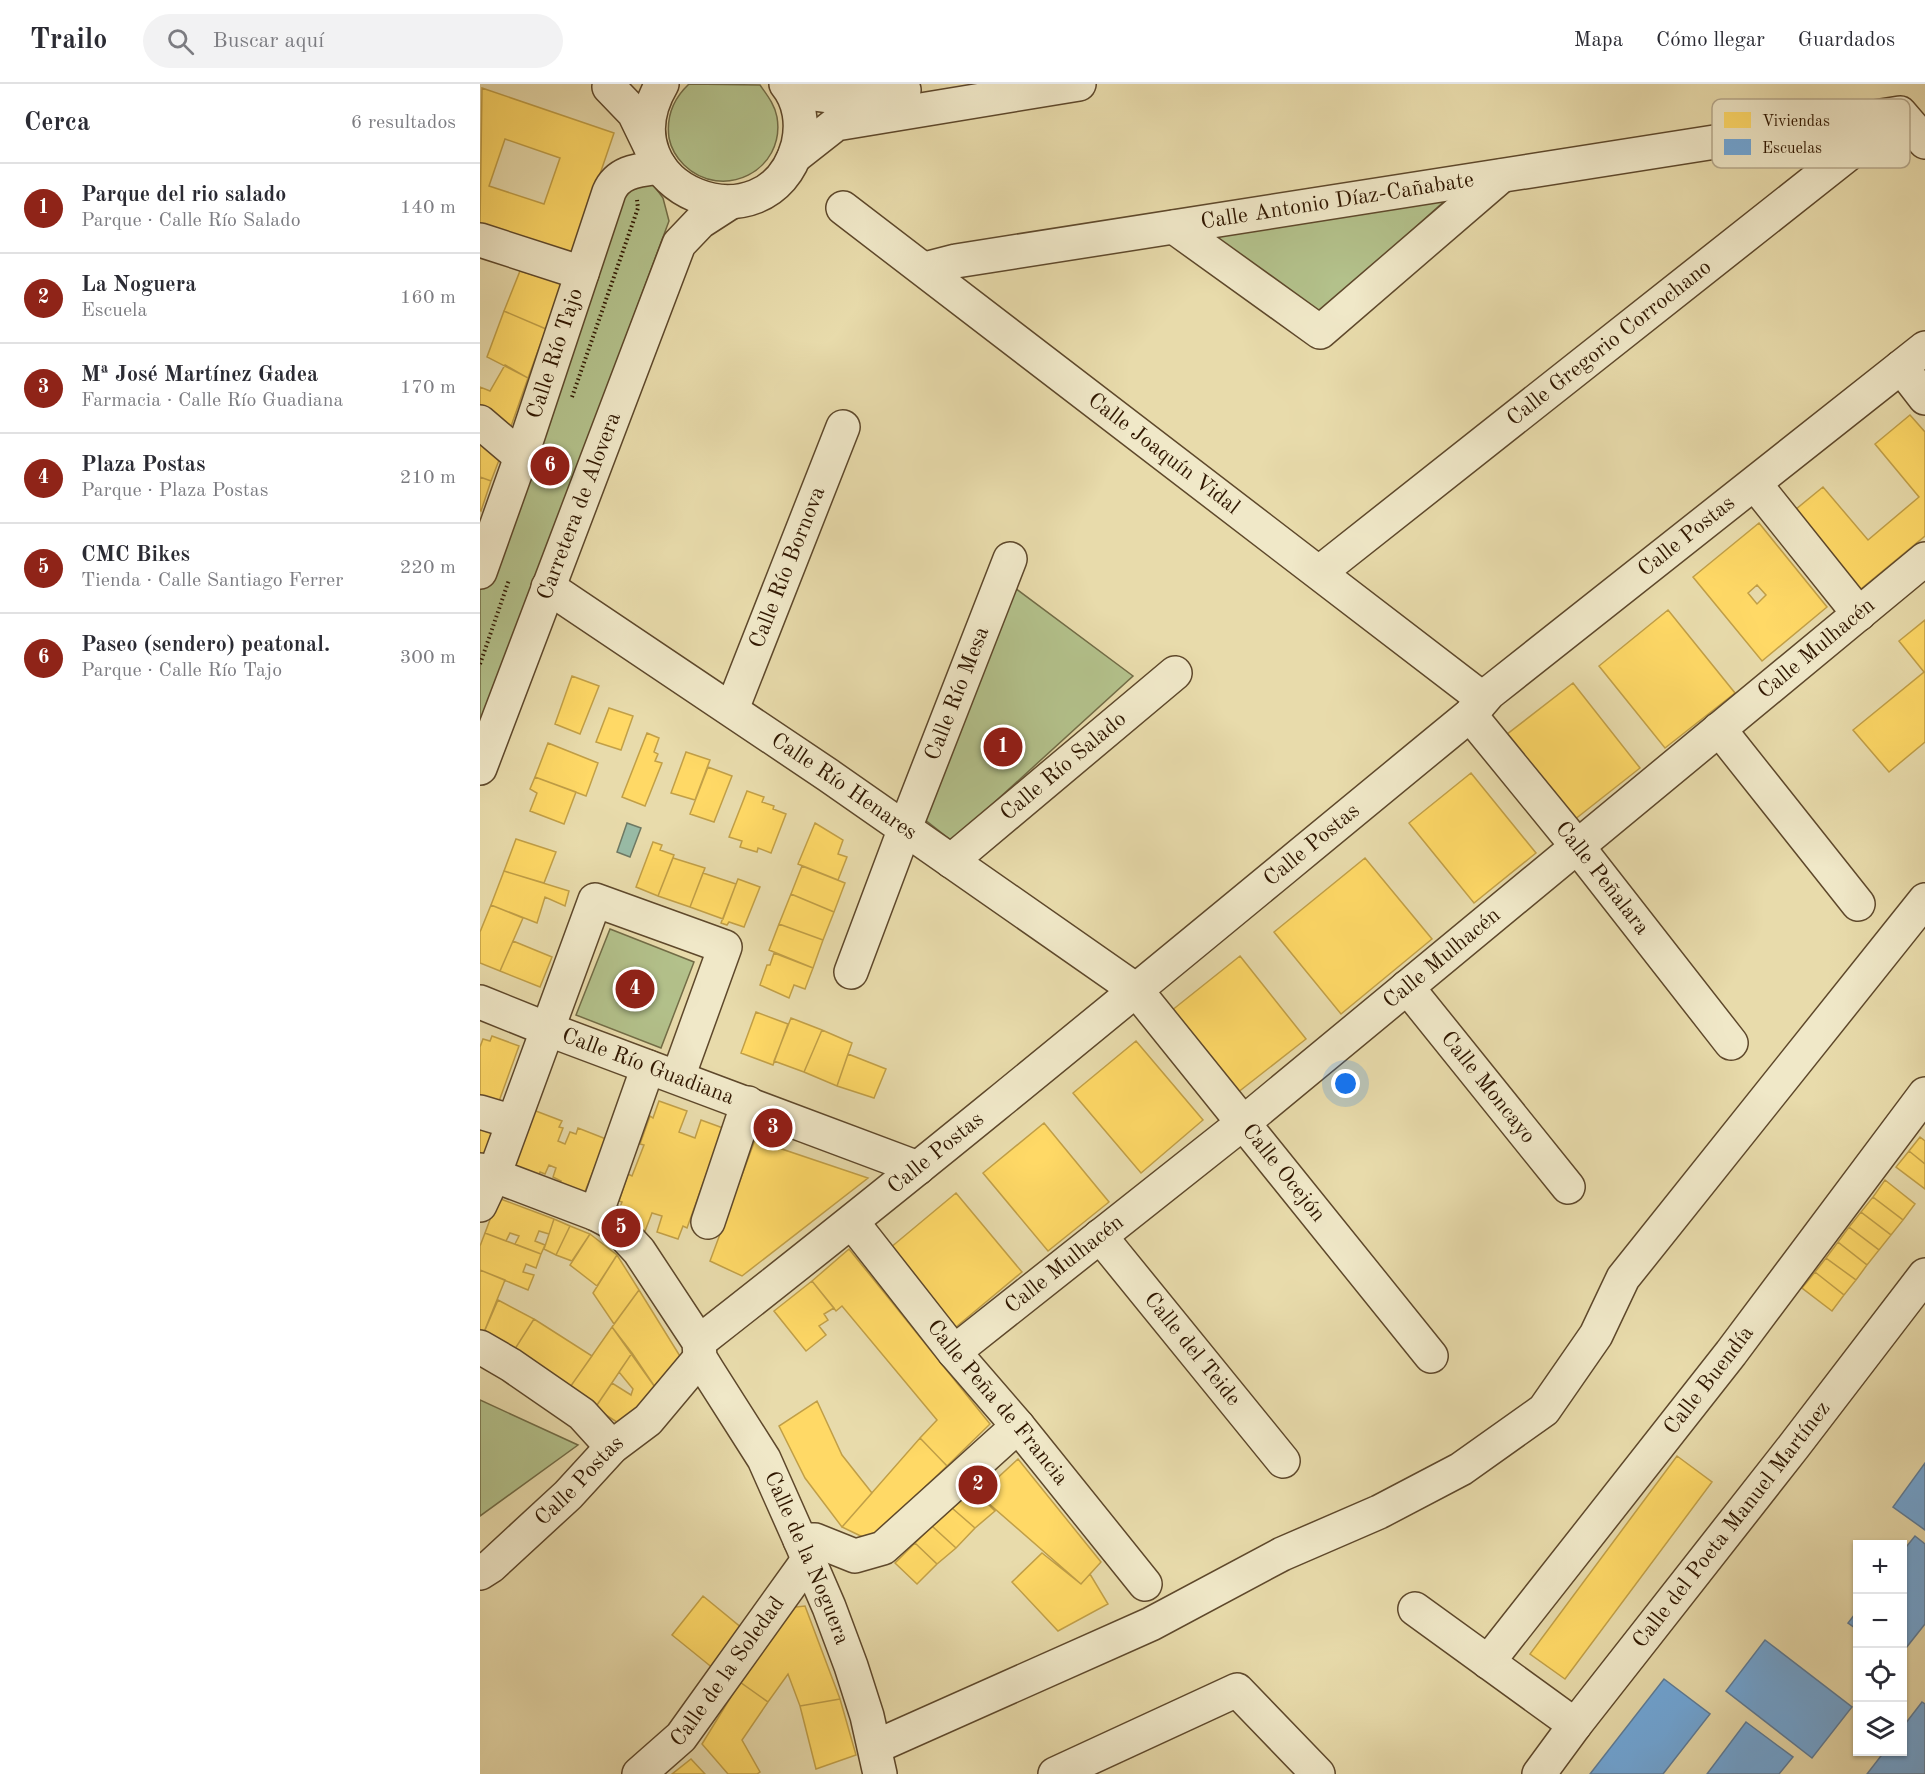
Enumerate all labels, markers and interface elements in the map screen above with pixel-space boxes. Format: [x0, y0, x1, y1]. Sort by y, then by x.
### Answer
search box [143, 14, 563, 68]
icon: search [164, 25, 197, 58]
text: Trailo [30, 27, 107, 55]
text: Buscar aquí [212, 30, 324, 52]
text: Mapa [1574, 30, 1623, 51]
text: Cómo llegar [1656, 30, 1765, 51]
text: Guardados [1798, 30, 1895, 51]
legend [1712, 99, 1910, 168]
text: Cerca [24, 110, 90, 136]
text: 6 resultados [351, 113, 456, 133]
text: Viviendas [1762, 114, 1830, 130]
text: Escuelas [1762, 141, 1822, 157]
street label: Calle Antonio Díaz-Cañabate [1199, 169, 1476, 233]
text: Parque del rio salado [81, 184, 286, 206]
text: 1 [38, 198, 49, 218]
text: 140 m [400, 198, 456, 218]
text: Parque · Calle Río Salado [81, 211, 301, 231]
street label: Calle Gregorio Corrochano [1503, 256, 1716, 430]
text: La Noguera [81, 274, 196, 296]
street label: Calle Río Tajo [523, 286, 587, 422]
text: 2 [38, 288, 49, 308]
text: 160 m [400, 288, 456, 308]
text: Escuela [81, 301, 147, 321]
text: Mª José Martínez Gadea [81, 364, 318, 386]
text: 3 [38, 378, 49, 398]
text: 170 m [400, 378, 456, 398]
street label: Calle Joaquín Vidal [1084, 389, 1244, 519]
text: Farmacia · Calle Río Guadiana [81, 391, 343, 411]
street label: Carretera de Alovera [534, 409, 625, 603]
pin: 6 [530, 444, 570, 488]
text: Plaza Postas [81, 454, 205, 476]
text: 4 [38, 468, 49, 488]
text: 210 m [400, 468, 456, 488]
text: Parque · Plaza Postas [81, 481, 268, 501]
street label: Calle Río Bornova [746, 484, 829, 651]
street label: Calle Postas [1634, 492, 1739, 581]
text: CMC Bikes [81, 544, 190, 566]
text: 5 [38, 558, 49, 578]
text: 220 m [400, 558, 456, 578]
text: Tienda · Calle Santiago Ferrer [81, 571, 343, 591]
street label: Calle Mulhacén [1754, 594, 1879, 703]
street label: Calle Río Mesa [921, 624, 993, 764]
text: Paseo (sendero) peatonal. [81, 634, 330, 656]
text: 6 [38, 648, 49, 668]
text: 300 m [400, 648, 456, 668]
text: Parque · Calle Río Tajo [81, 661, 282, 681]
street label: Calle Río Salado [997, 708, 1131, 825]
pin: 1 [984, 724, 1022, 770]
street label: Calle Río Henares [767, 729, 921, 844]
street label: Calle Postas [1260, 800, 1364, 891]
street label: Calle Peñalara [1551, 818, 1653, 939]
street label: Calle Mulhacén [1379, 904, 1505, 1013]
pin: 4 [616, 966, 654, 1012]
street label: Calle Río Guadiana [559, 1025, 737, 1109]
street label: Calle Moncayo [1436, 1027, 1539, 1148]
your location [1331, 1069, 1360, 1098]
pin: 3 [754, 1106, 792, 1150]
street label: Calle Postas [884, 1108, 988, 1198]
street label: Calle Ocejón [1238, 1120, 1329, 1226]
pin: 5 [602, 1206, 640, 1250]
street label: Calle Mulhacén [1001, 1211, 1128, 1318]
street label: Calle del Teide [1140, 1288, 1245, 1410]
street label: Calle Peña de Francia [922, 1316, 1072, 1490]
street label: Calle Buendía [1660, 1322, 1758, 1439]
street label: Calle del Poeta Manuel Martínez [1629, 1398, 1835, 1652]
street label: Calle Postas [531, 1431, 628, 1530]
pin: 2 [958, 1462, 998, 1508]
street label: Calle de la Noguera [760, 1468, 853, 1648]
map controls [1853, 1540, 1907, 1756]
button: + [1853, 1540, 1907, 1594]
street label: Calle de la Soledad [667, 1593, 789, 1752]
button: − [1853, 1594, 1907, 1648]
button: locate [1853, 1648, 1907, 1702]
button: layers [1853, 1702, 1907, 1756]

